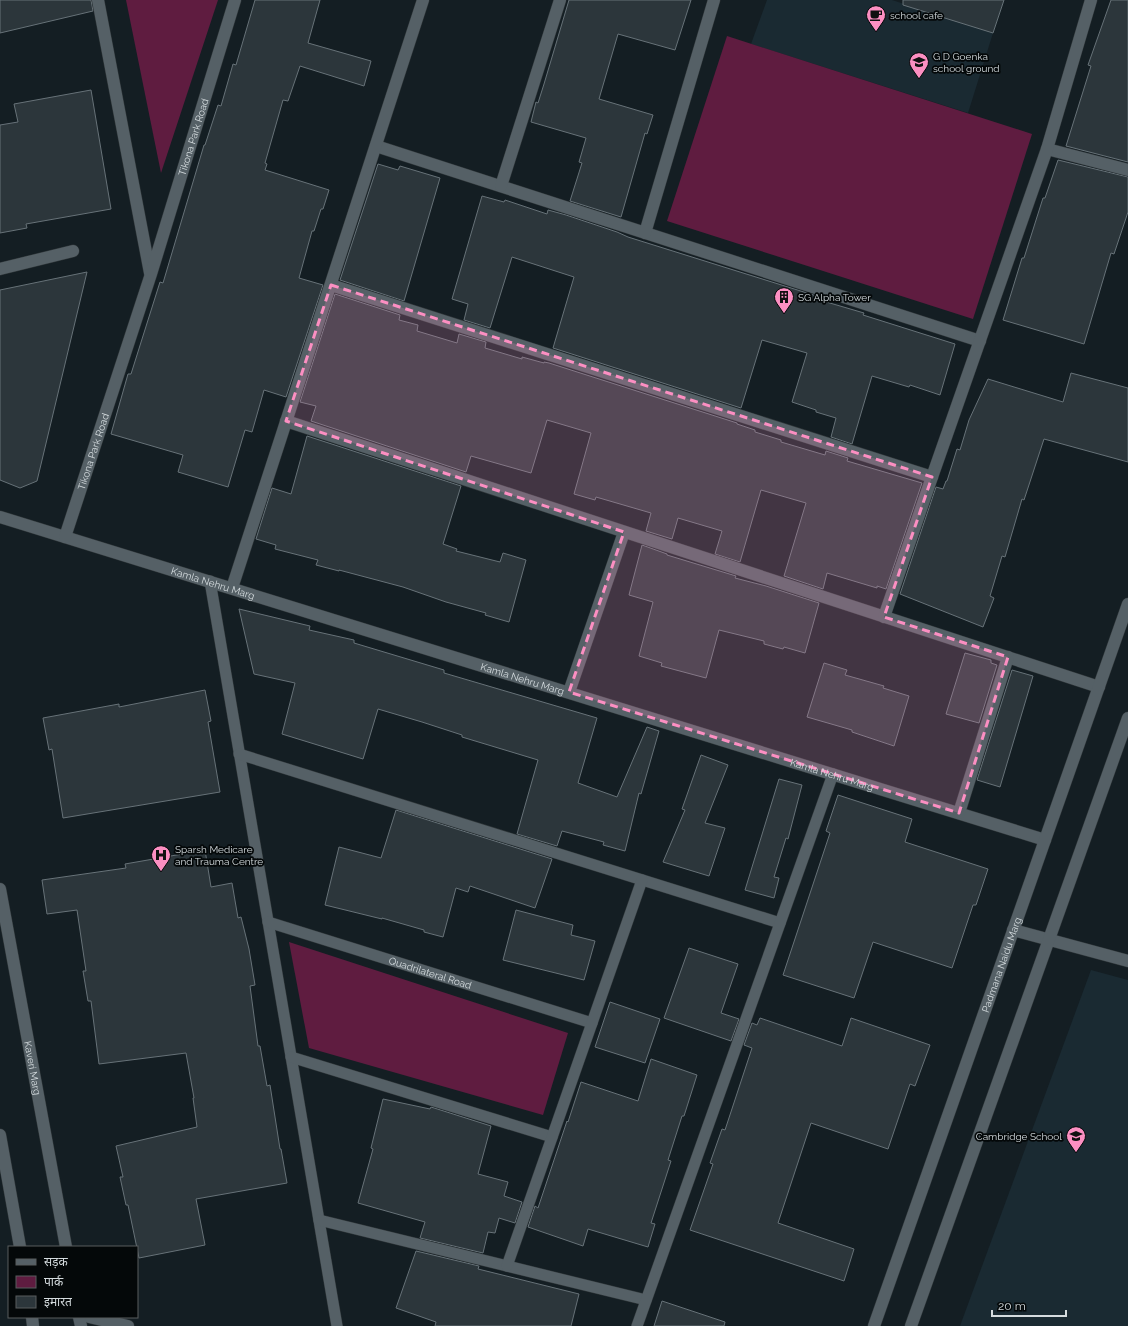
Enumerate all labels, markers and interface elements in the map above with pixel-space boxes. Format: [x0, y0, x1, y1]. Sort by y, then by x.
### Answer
cafe icon: school cafe [865, 4, 887, 32]
place label: school cafe [890, 10, 943, 21]
school or university icon: G D Goenka school ground [908, 51, 930, 79]
place label: G D Goenka school ground [933, 51, 1000, 74]
street label: Tikona Park Road [176, 97, 210, 177]
building icon: SG Alpha Tower [773, 286, 795, 314]
place label: SG Alpha Tower [798, 292, 871, 303]
street label: Tikona Park Road [76, 412, 111, 491]
street label: Kamla Nehru Marg [170, 565, 256, 601]
street label: Kamla Nehru Marg [479, 661, 566, 697]
street label: Kamla Nehru Marg [789, 757, 875, 793]
hospital icon: Sparsh Medicare and Trauma Centre [150, 844, 172, 872]
place label: Sparsh Medicare and Trauma Centre [175, 844, 263, 867]
street label: Padmana Naidu Marg [980, 916, 1023, 1014]
street label: Quadrilateral Road [387, 955, 473, 991]
street label: Kaveri Marg [22, 1040, 43, 1096]
school or university icon: Cambridge School [1065, 1125, 1087, 1153]
place label: Cambridge School [976, 1131, 1062, 1142]
legend [8, 1246, 138, 1318]
text: सड़क [44, 1255, 69, 1269]
text: पार्क [44, 1275, 64, 1289]
scale bar [992, 1292, 1066, 1318]
text: इमारत [44, 1295, 73, 1309]
text: 20 m [998, 1299, 1026, 1313]

